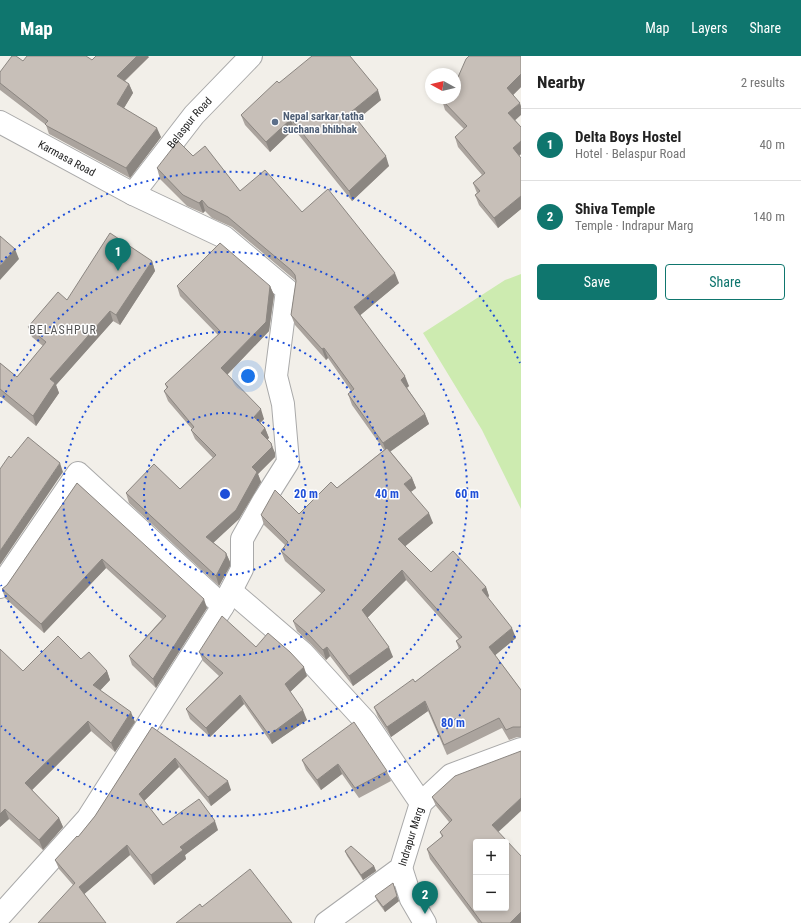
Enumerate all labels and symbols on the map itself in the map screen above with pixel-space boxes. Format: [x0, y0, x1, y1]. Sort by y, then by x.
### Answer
north arrow [425, 68, 461, 104]
street label: Belaspur Road [164, 94, 214, 151]
place label: Nepal sarkar tatha suchana bhibhak [283, 110, 364, 136]
marker: Nepal sarkar tatha suchana bhibhak [270, 117, 280, 127]
street label: Karmasa Road [36, 137, 98, 179]
pin: 1 [105, 238, 131, 271]
district label: BELASHPUR [29, 323, 97, 337]
your location [238, 366, 258, 386]
centre of rings [218, 487, 232, 501]
text: 20 m [294, 487, 318, 501]
text: 40 m [375, 487, 399, 501]
text: 60 m [455, 487, 479, 501]
text: 80 m [441, 716, 465, 730]
street label: Indrapur Marg [396, 805, 426, 867]
pin: 2 [412, 881, 438, 914]

